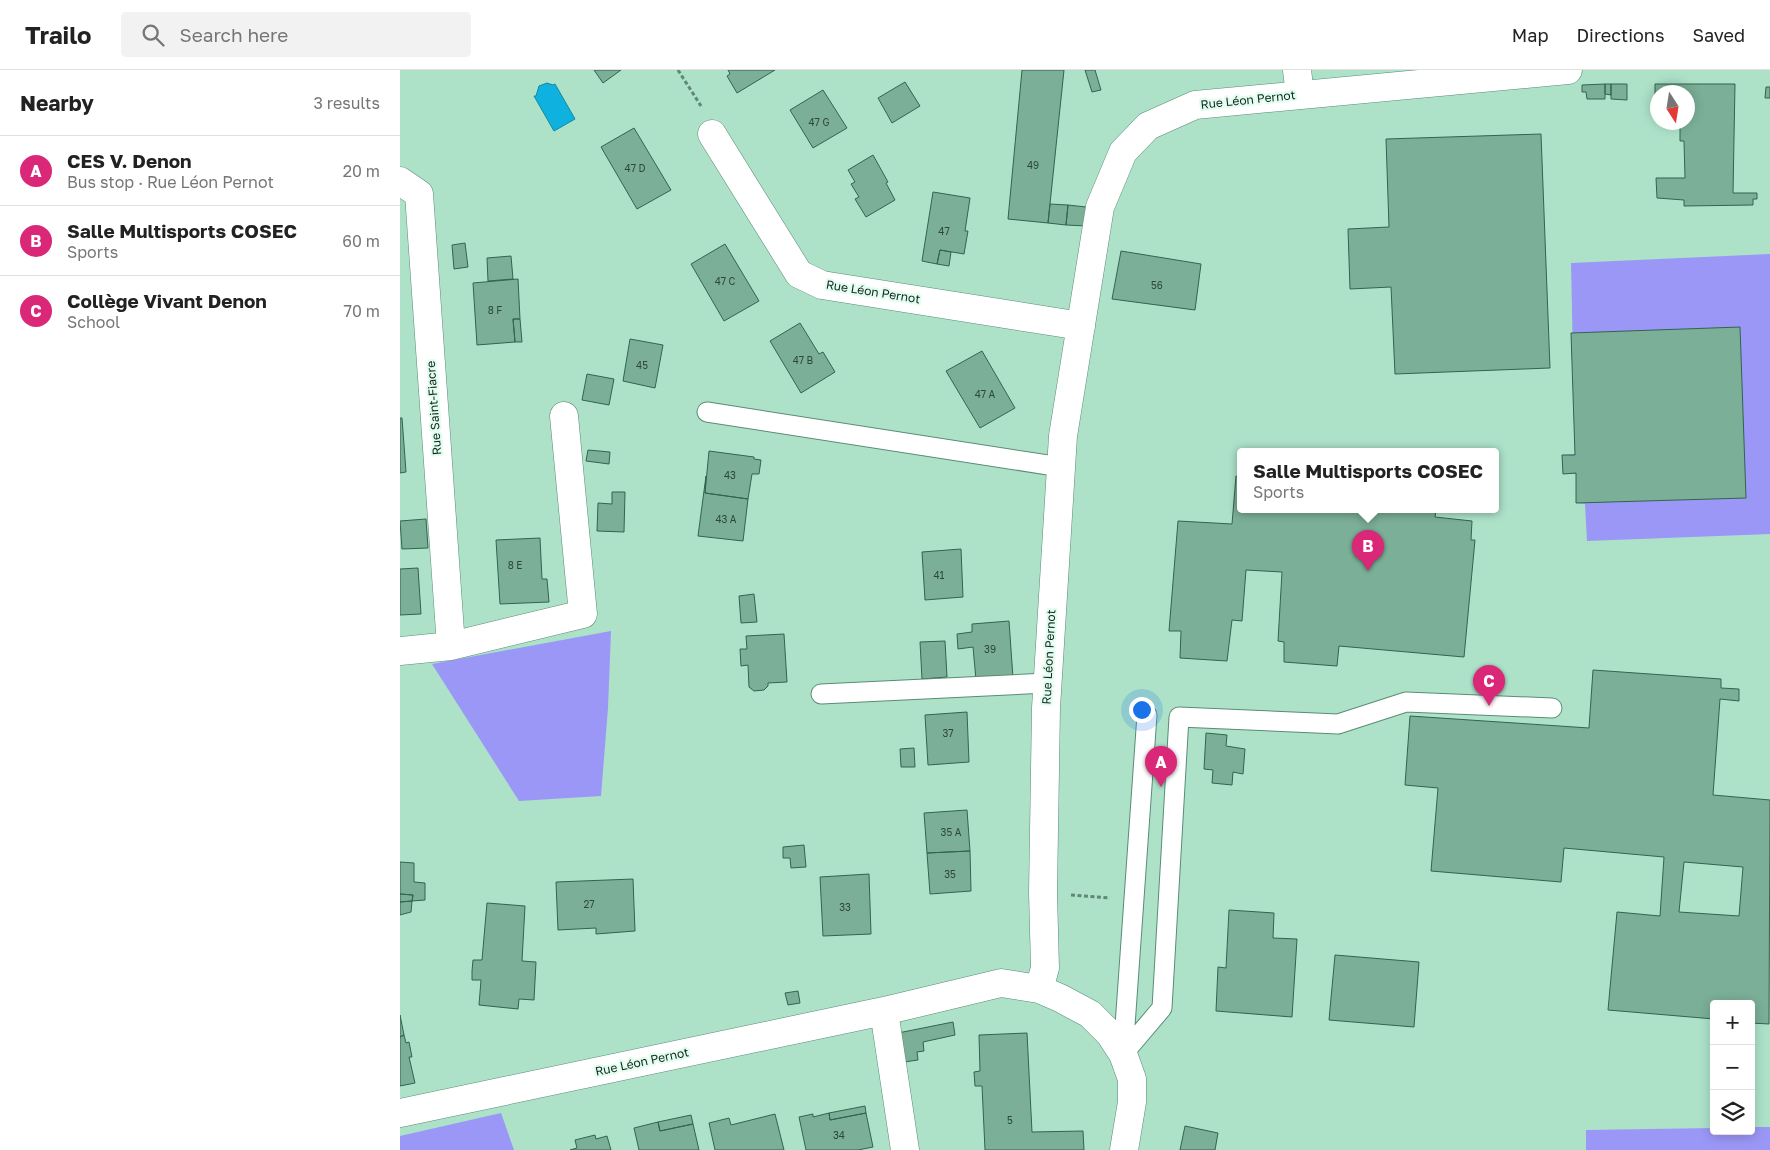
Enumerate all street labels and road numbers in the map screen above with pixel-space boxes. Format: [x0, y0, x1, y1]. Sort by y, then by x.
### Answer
street label: Rue Léon Pernot [1200, 87, 1296, 112]
street label: Rue Léon Pernot [825, 277, 921, 306]
street label: Rue Saint-Fiacre [423, 360, 444, 456]
street label: Rue Léon Pernot [1039, 609, 1058, 705]
street label: Rue Léon Pernot [594, 1044, 690, 1079]

